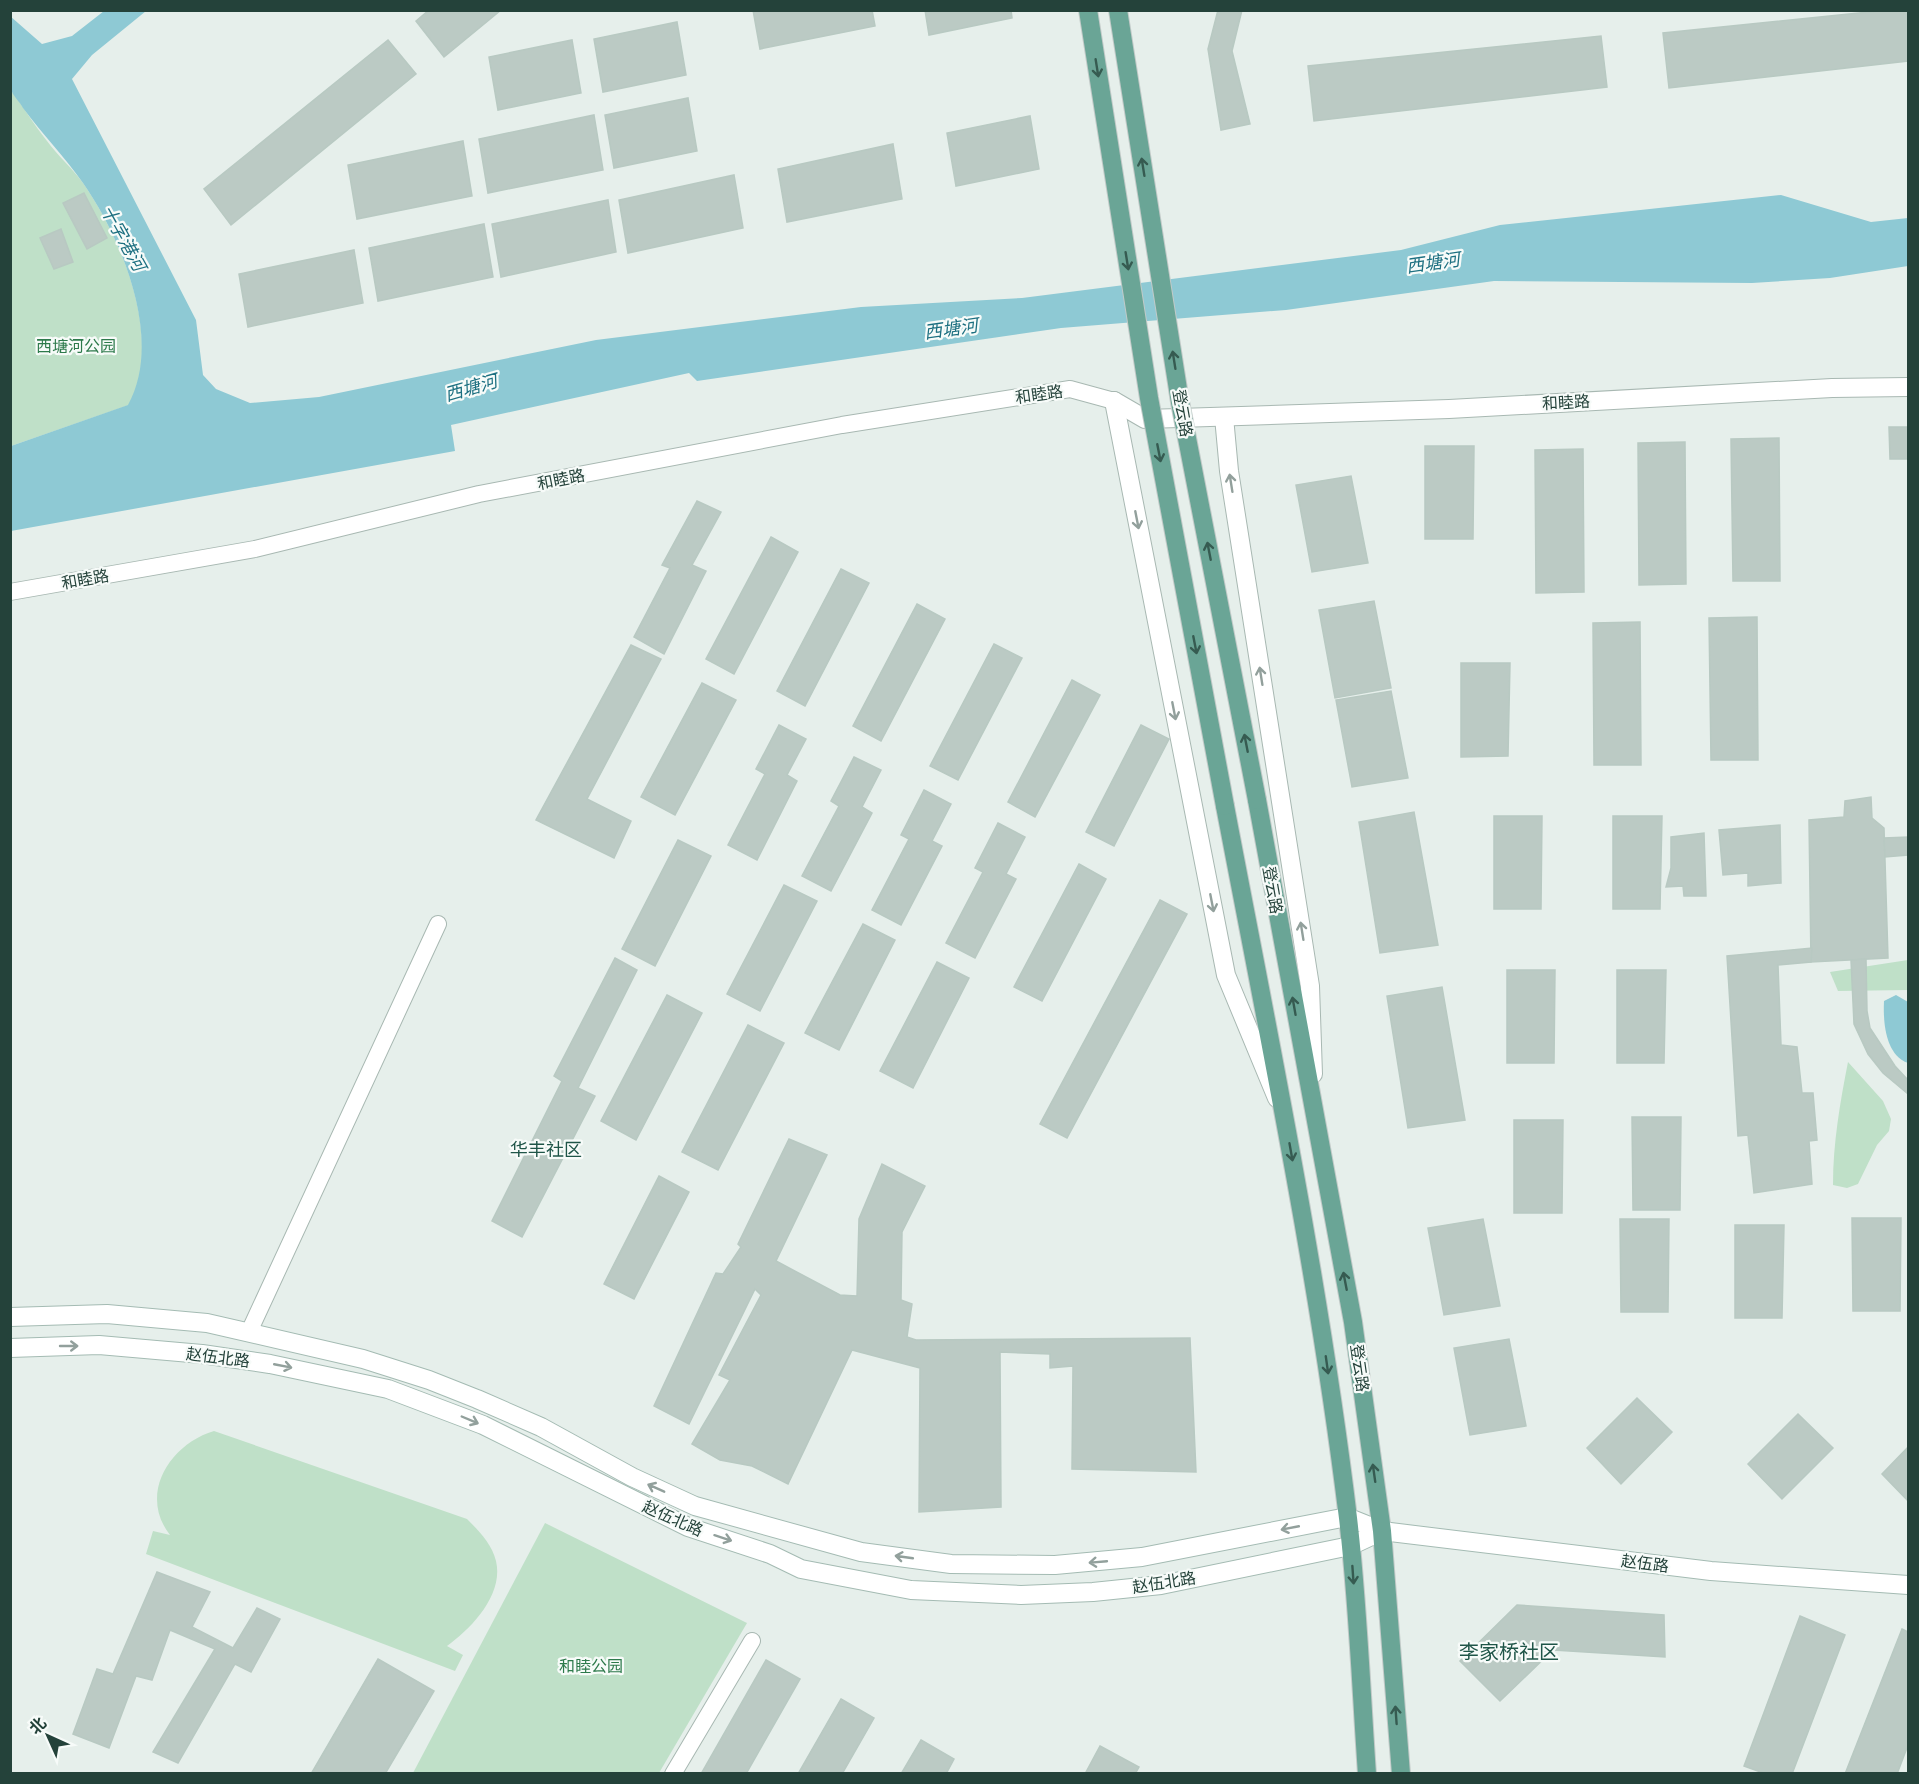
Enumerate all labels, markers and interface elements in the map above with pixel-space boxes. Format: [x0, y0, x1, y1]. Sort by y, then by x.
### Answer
one-way arrow [1091, 58, 1102, 78]
one-way arrow [1137, 158, 1148, 177]
water label: 十字港河 [97, 201, 152, 277]
water label: 西塘河 [1405, 248, 1464, 277]
one-way arrow [1122, 251, 1133, 270]
water label: 西塘河 [923, 314, 982, 343]
park label: 西塘河公园 [36, 337, 116, 356]
one-way arrow [1168, 350, 1179, 370]
water label: 西塘河 [442, 369, 503, 405]
street label: 和睦路 [1014, 382, 1064, 407]
street label: 登云路 [1169, 388, 1196, 438]
street label: 和睦路 [1542, 392, 1590, 413]
one-way arrow [1154, 443, 1165, 463]
street label: 和睦路 [536, 466, 586, 493]
one-way arrow [1225, 474, 1236, 494]
one-way arrow [1132, 510, 1143, 529]
one-way arrow [1203, 542, 1214, 562]
street label: 和睦路 [60, 566, 110, 593]
one-way arrow [1190, 635, 1201, 654]
one-way arrow [1255, 666, 1266, 686]
one-way arrow [1169, 701, 1180, 721]
one-way arrow [1240, 734, 1251, 753]
street label: 登云路 [1259, 865, 1286, 915]
one-way arrow [1207, 892, 1218, 912]
one-way arrow [1296, 921, 1307, 941]
one-way arrow [1288, 997, 1299, 1017]
district label: 华丰社区 [510, 1139, 582, 1160]
one-way arrow [1285, 1142, 1296, 1162]
one-way arrow [1339, 1271, 1350, 1291]
one-way arrow [58, 1340, 78, 1352]
street label: 登云路 [1347, 1343, 1372, 1393]
street label: 赵伍北路 [185, 1344, 251, 1371]
one-way arrow [1321, 1355, 1332, 1375]
one-way arrow [273, 1361, 293, 1372]
one-way arrow [461, 1415, 479, 1426]
one-way arrow [1369, 1464, 1380, 1484]
one-way arrow [647, 1482, 665, 1493]
street label: 赵伍北路 [640, 1497, 706, 1540]
one-way arrow [1281, 1523, 1300, 1534]
one-way arrow [713, 1534, 732, 1545]
street label: 赵伍路 [1620, 1551, 1670, 1576]
one-way arrow [894, 1552, 914, 1563]
one-way arrow [1089, 1557, 1108, 1568]
one-way arrow [1347, 1565, 1358, 1585]
street label: 赵伍北路 [1131, 1568, 1197, 1597]
district label: 李家桥社区 [1459, 1640, 1559, 1664]
park label: 和睦公园 [559, 1657, 623, 1676]
north arrow [18, 1706, 78, 1766]
one-way arrow [1390, 1706, 1401, 1726]
text: 北 [25, 1713, 50, 1738]

